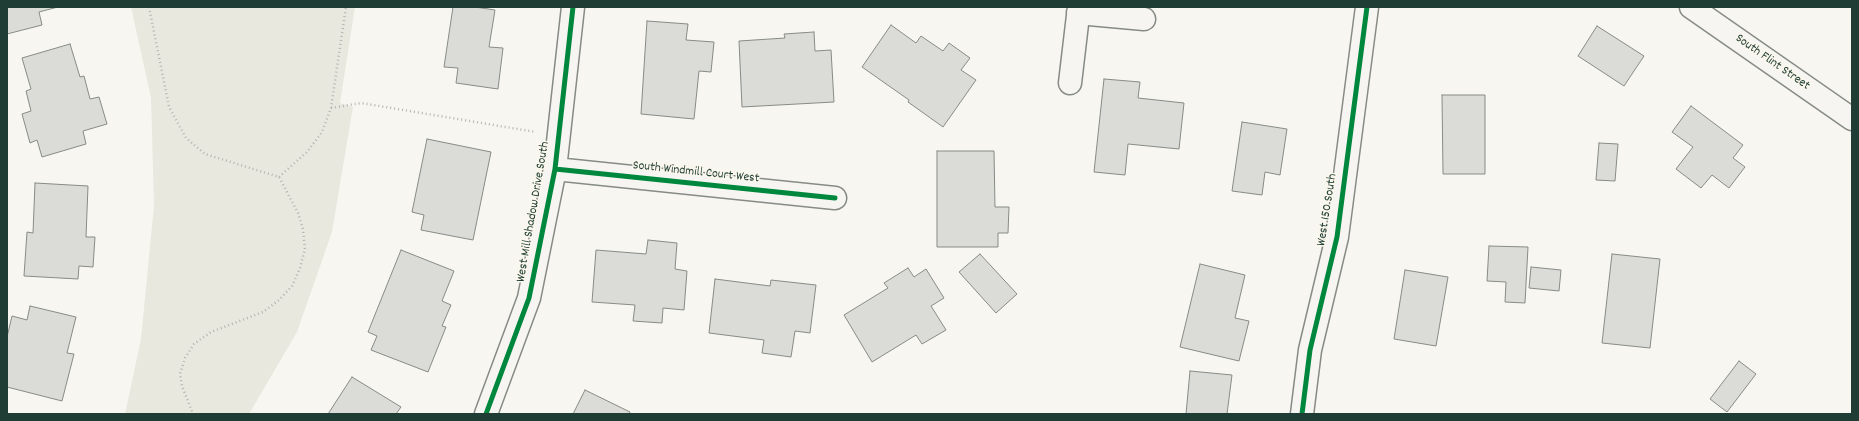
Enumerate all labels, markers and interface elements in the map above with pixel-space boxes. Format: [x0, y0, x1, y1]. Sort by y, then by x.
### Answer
street label: South Flint Street [1732, 32, 1812, 94]
street label: West Mill Shadow Drive South [514, 140, 554, 284]
street label: South Windmill Court West [632, 159, 760, 187]
street label: West 150 South [1315, 173, 1341, 247]

